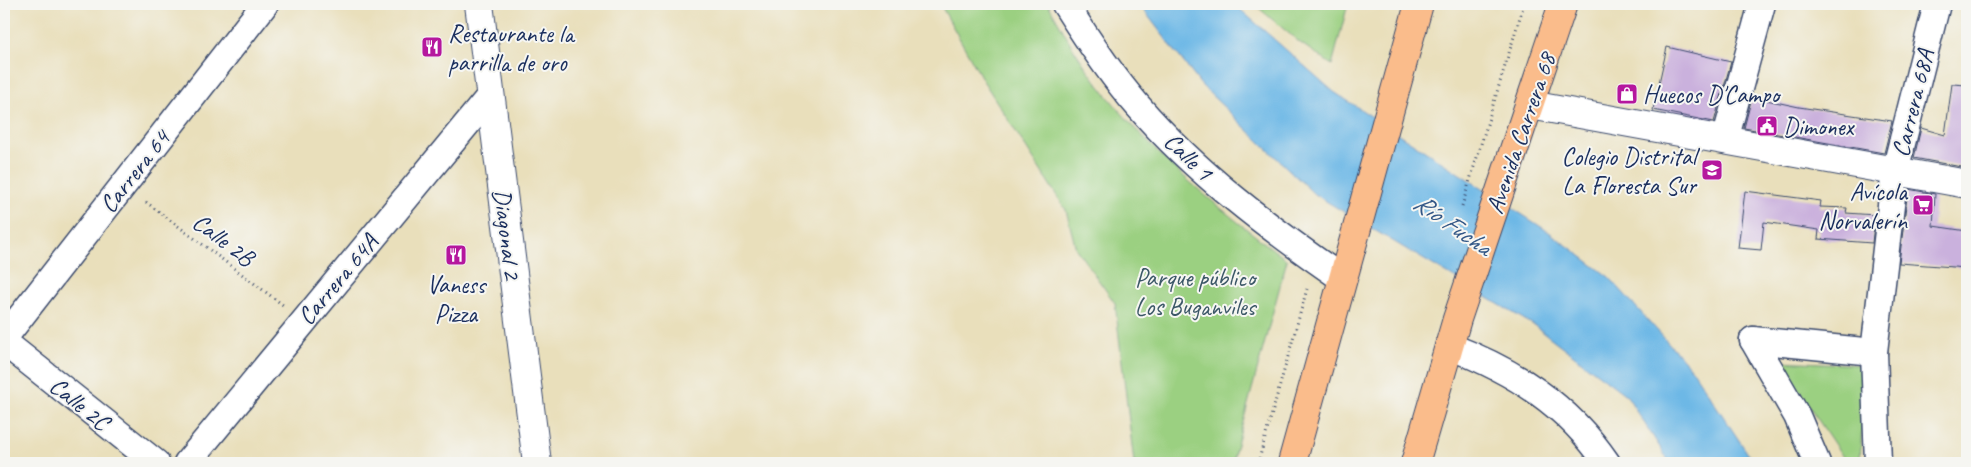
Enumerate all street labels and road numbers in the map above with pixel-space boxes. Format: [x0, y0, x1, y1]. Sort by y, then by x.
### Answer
street label: Carrera 68A [1884, 45, 1942, 160]
street label: Avenida Carrera 68 [1479, 46, 1564, 218]
street label: Carrera 64 [92, 122, 179, 220]
street label: Calle 1 [1157, 126, 1221, 189]
street label: Diagonal 2 [486, 187, 529, 283]
street label: Calle 2B [186, 206, 262, 275]
street label: Carrera 64A [290, 226, 386, 332]
street label: Calle 2C [43, 370, 118, 439]

